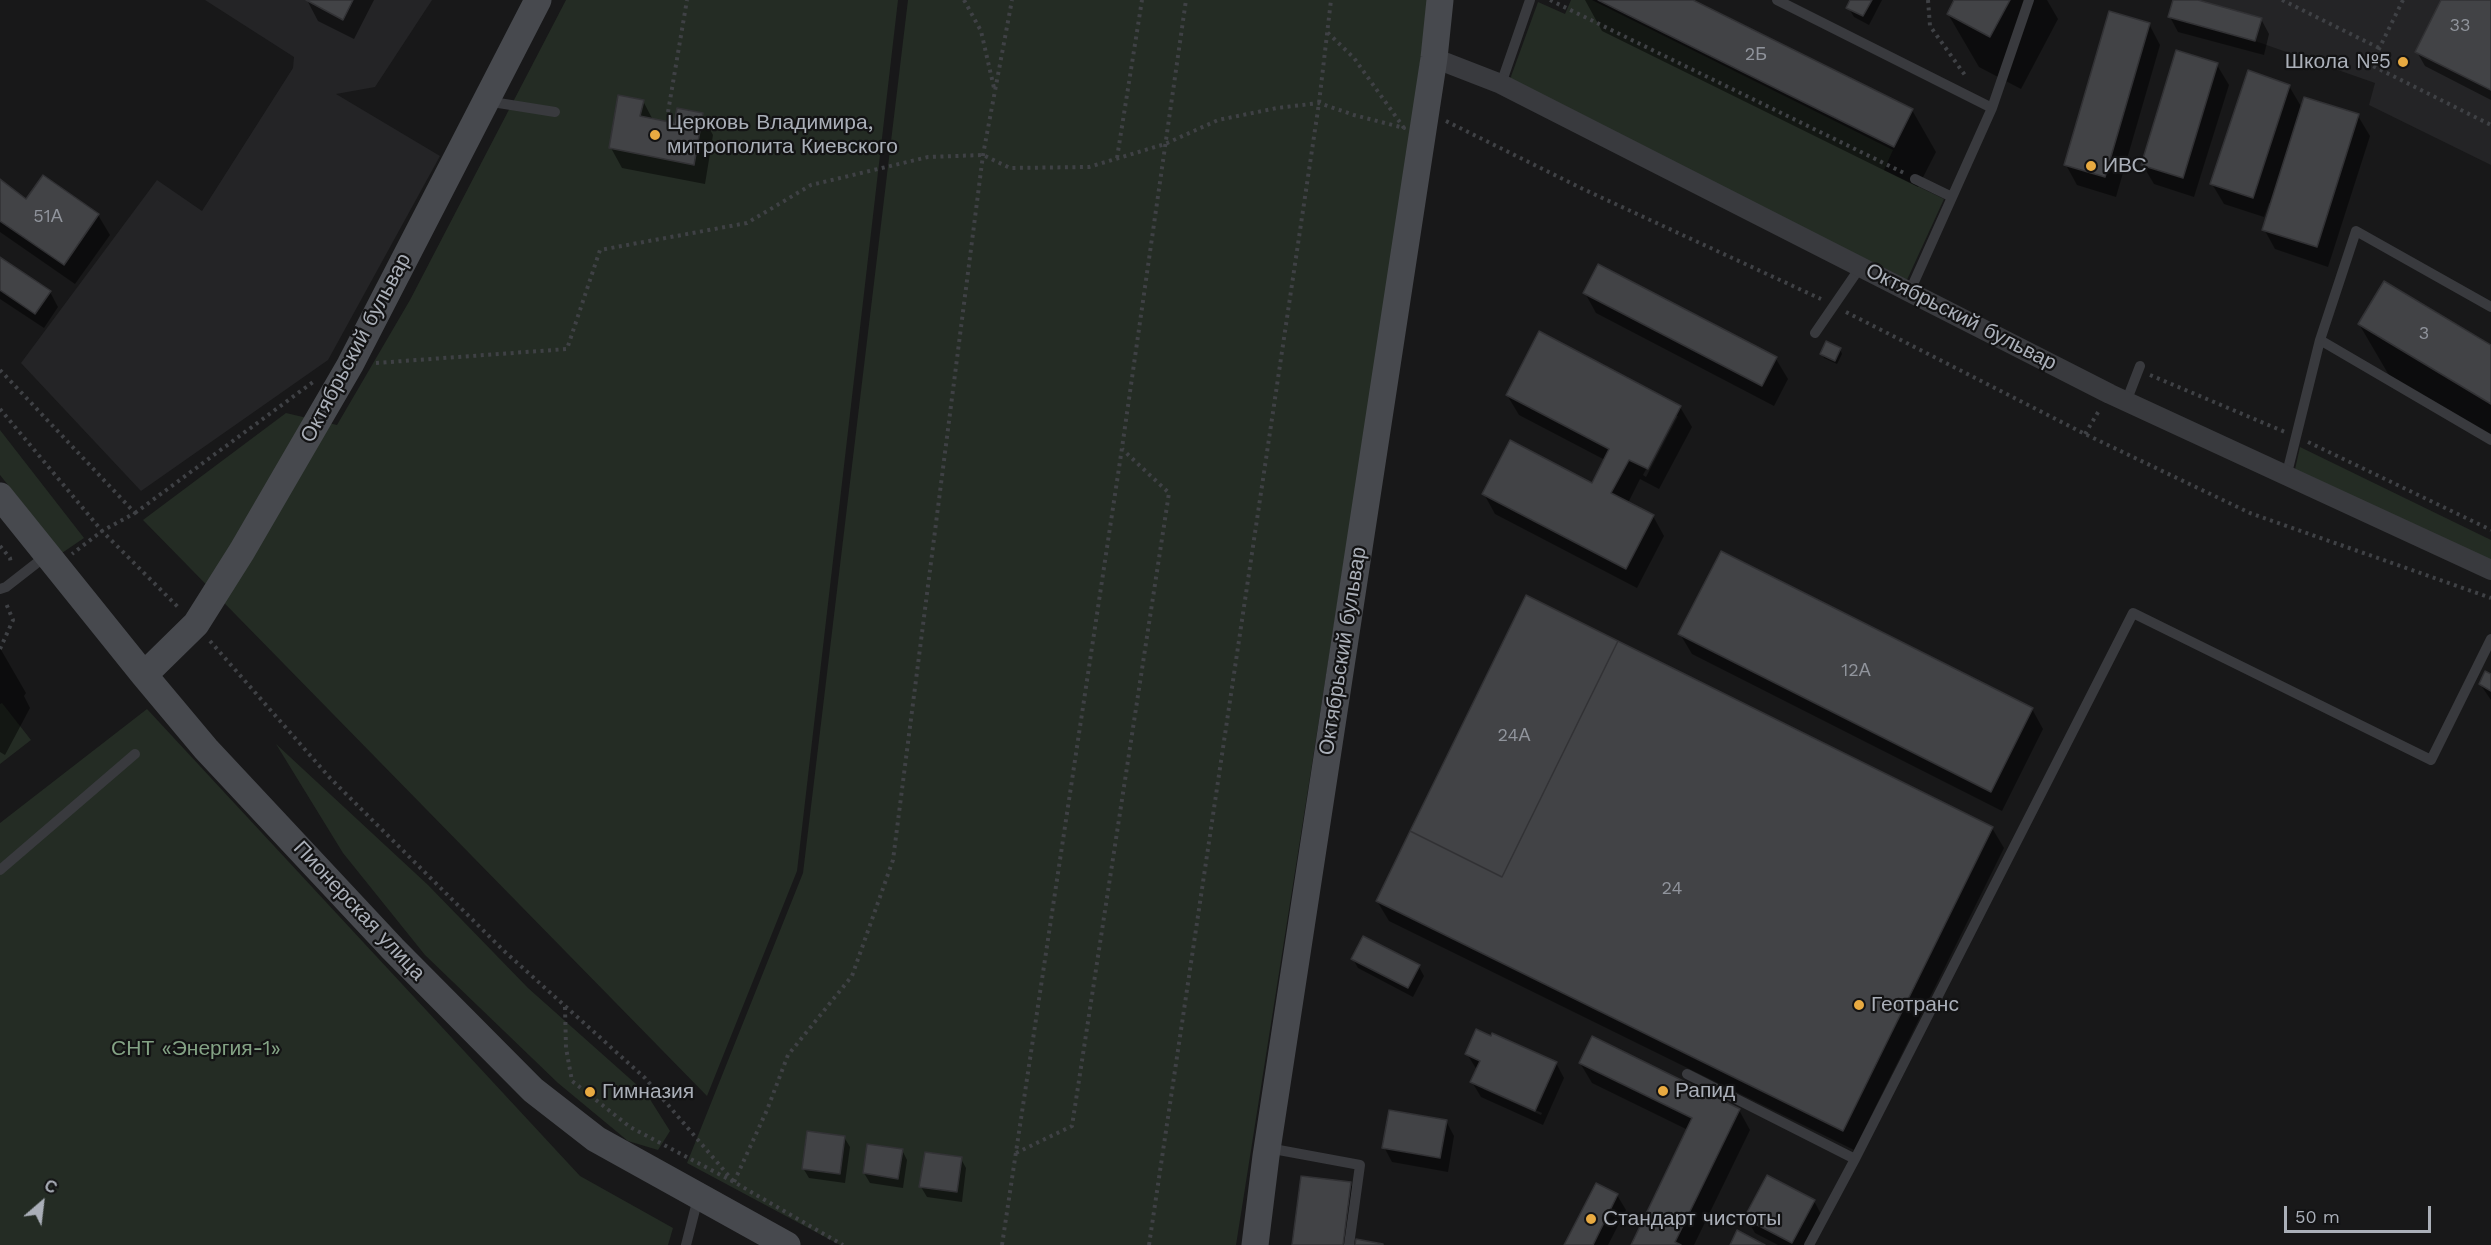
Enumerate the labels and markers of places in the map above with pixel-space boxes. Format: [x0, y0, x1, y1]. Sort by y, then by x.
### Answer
place label: Школа №5 [2285, 49, 2391, 75]
marker: Школа №5 [2396, 55, 2410, 69]
place label: Церковь Владимира, митрополита Киевского [667, 110, 898, 160]
marker: Церковь Владимира, митрополита Киевского [648, 128, 662, 142]
place label: ИВС [2103, 153, 2147, 179]
marker: ИВС [2084, 159, 2098, 173]
place label: Геотранс [1871, 992, 1959, 1018]
marker: Геотранс [1852, 998, 1866, 1012]
place label: Рапид [1675, 1078, 1735, 1104]
place label: Гимназия [602, 1079, 694, 1105]
marker: Рапид [1656, 1084, 1670, 1098]
marker: Гимназия [583, 1085, 597, 1099]
place label: Стандарт чистоты [1603, 1206, 1781, 1232]
marker: Стандарт чистоты [1584, 1212, 1598, 1226]

